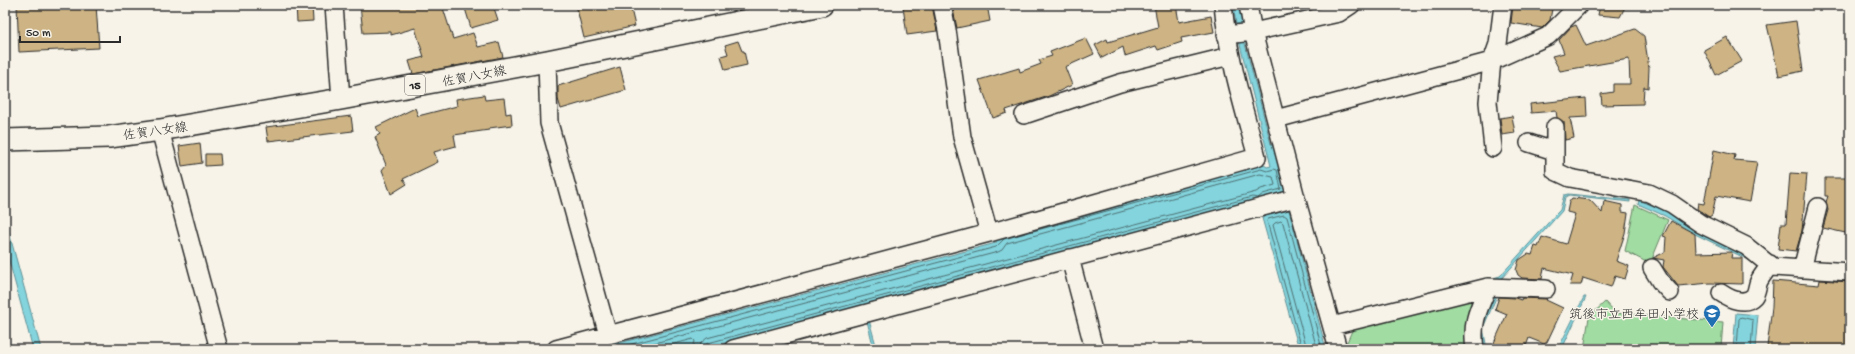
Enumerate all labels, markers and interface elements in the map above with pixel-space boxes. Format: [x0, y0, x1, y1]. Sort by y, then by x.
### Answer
scale bar [20, 18, 120, 44]
text: 50 m [26, 27, 51, 41]
street label: 佐賀八女線 [441, 64, 509, 91]
road number: 15 [405, 75, 425, 95]
street label: 佐賀八女線 [122, 120, 190, 144]
school or university icon: 筑後市立西牟田小学校 [1702, 303, 1722, 328]
place label: 筑後市立西牟田小学校 [1569, 308, 1699, 323]

